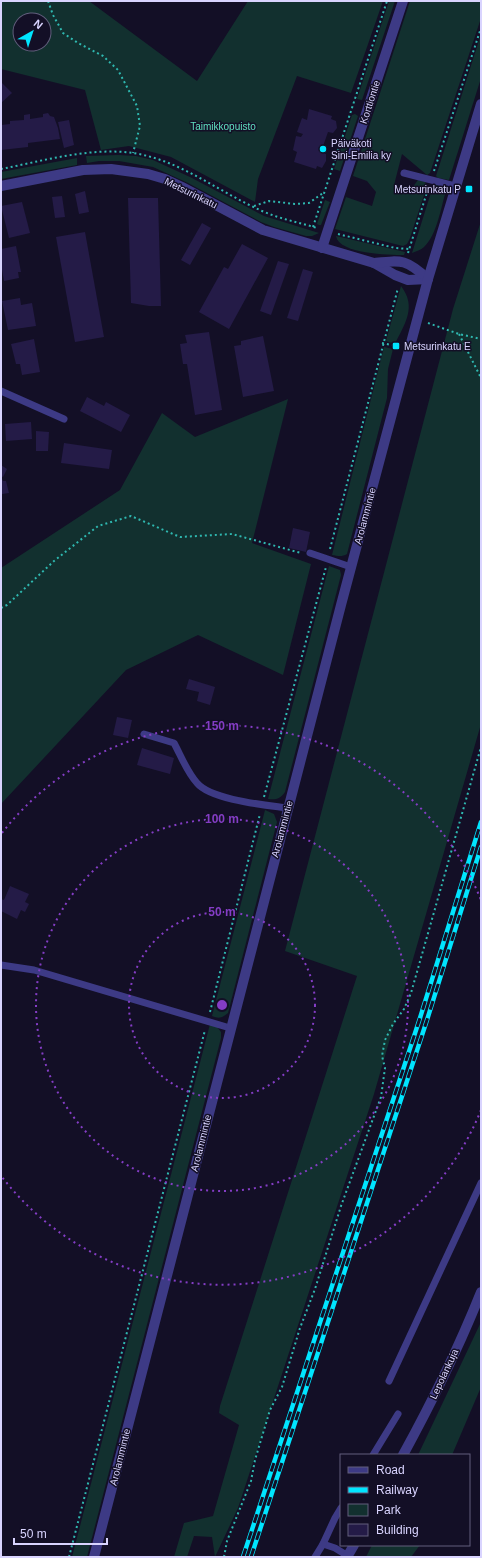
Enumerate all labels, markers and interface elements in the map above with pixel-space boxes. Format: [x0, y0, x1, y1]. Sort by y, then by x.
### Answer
north arrow [12, 12, 52, 52]
text: N [31, 17, 45, 31]
street label: Korttiontie [358, 78, 382, 125]
park label: Taimikkopuisto [190, 121, 256, 132]
place label: Päiväkoti Sini-Emilia ky [331, 138, 391, 161]
marker: Päiväkoti Sini-Emilia ky [318, 144, 328, 154]
street label: Metsurinkatu [163, 176, 219, 210]
place label: Metsurinkatu P [394, 184, 461, 195]
marker: Metsurinkatu P [464, 184, 474, 194]
marker: Metsurinkatu E [391, 341, 401, 351]
place label: Metsurinkatu E [404, 341, 471, 352]
street label: Arolammintie [352, 486, 378, 546]
text: 150 m [205, 719, 239, 733]
street label: Arolammintie [269, 799, 295, 859]
text: 100 m [205, 812, 239, 826]
text: 50 m [208, 905, 236, 919]
centre of rings [215, 998, 229, 1012]
street label: Arolammintie [189, 1113, 213, 1173]
street label: Lepolankuja [428, 1347, 461, 1401]
street label: Arolammintie [108, 1427, 132, 1487]
legend [340, 1454, 470, 1546]
text: Road [376, 1463, 405, 1477]
text: Railway [376, 1483, 418, 1497]
text: Park [376, 1503, 402, 1517]
scale bar [14, 1520, 107, 1546]
text: Building [376, 1523, 419, 1537]
text: 50 m [20, 1527, 47, 1541]

